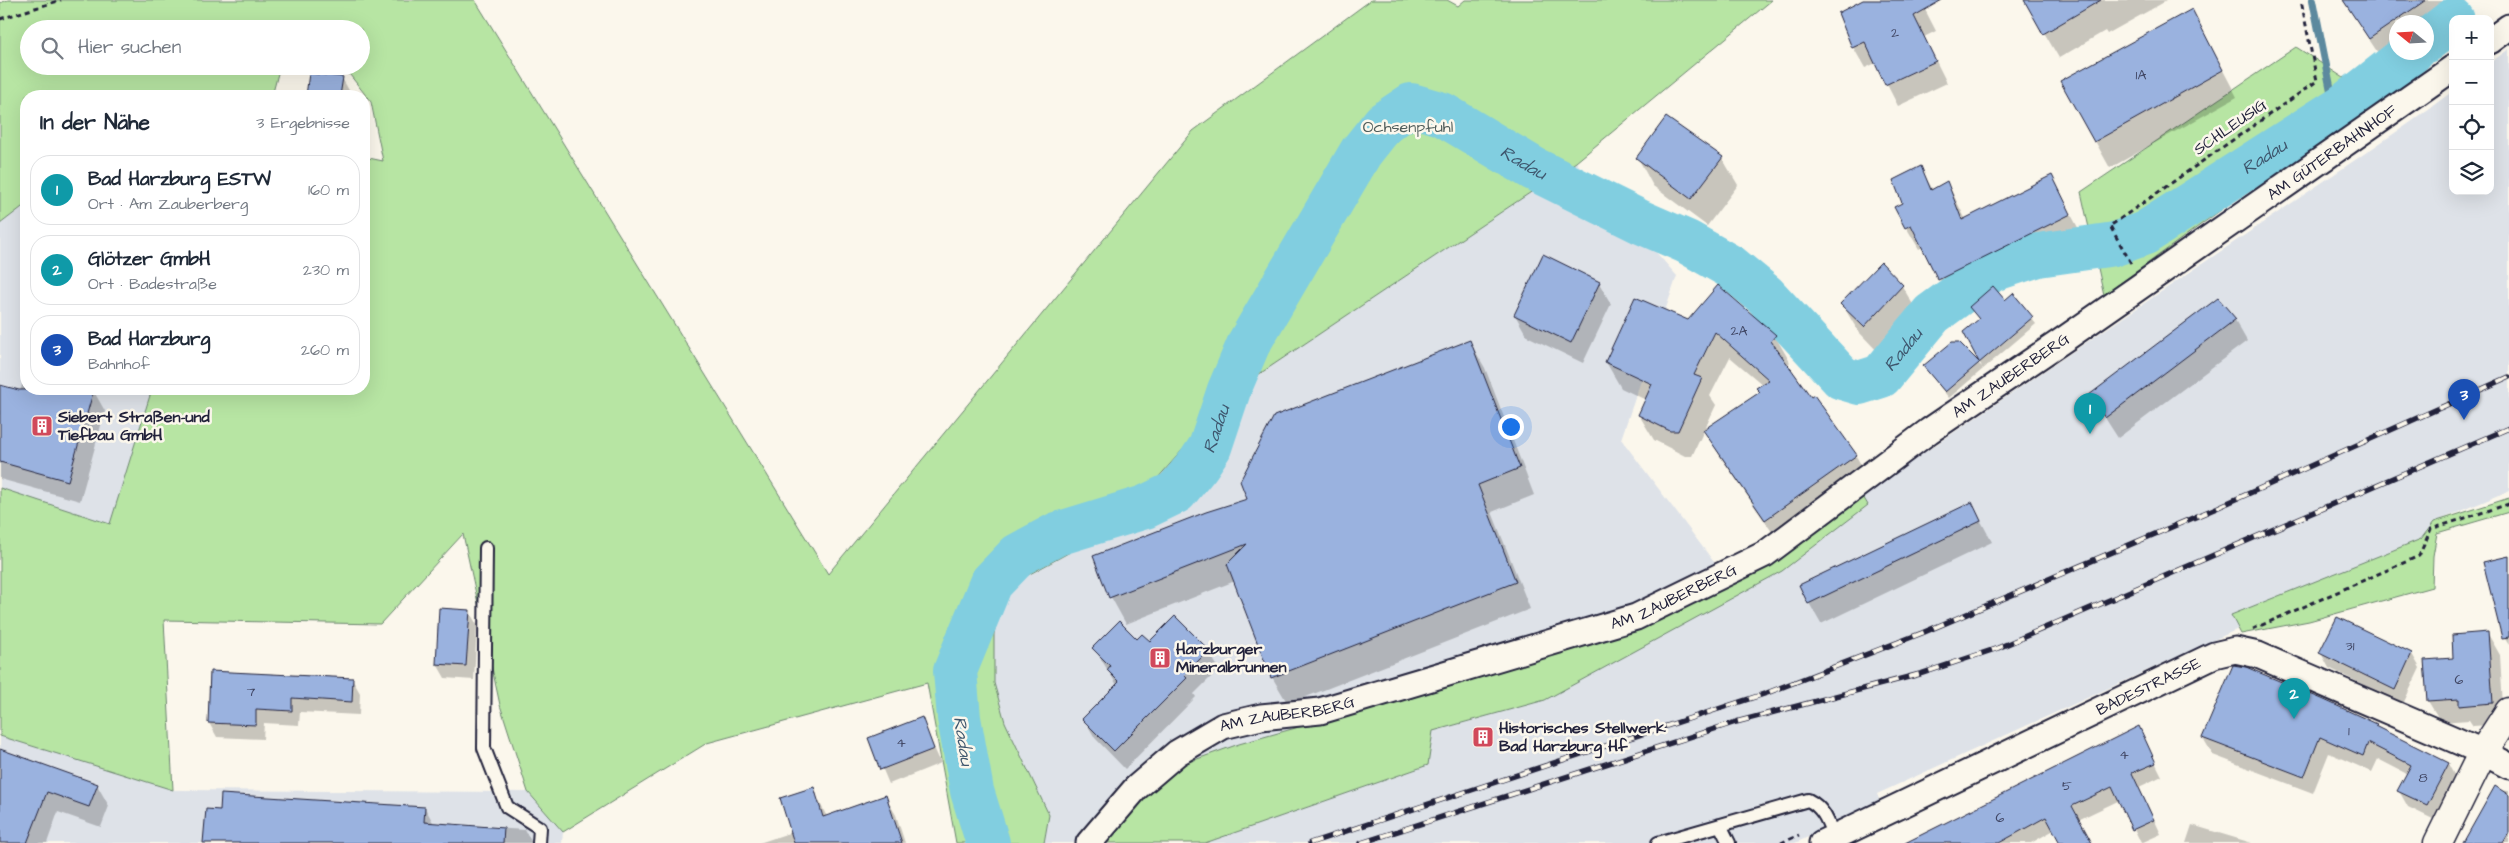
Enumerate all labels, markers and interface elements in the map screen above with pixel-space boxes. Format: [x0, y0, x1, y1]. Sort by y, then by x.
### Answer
north arrow [2389, 15, 2434, 60]
map controls [2449, 15, 2494, 195]
button: + [2449, 15, 2494, 60]
search box [20, 20, 370, 75]
house number: 2 [1891, 23, 1899, 43]
icon: search [38, 34, 66, 62]
text: Hier suchen [78, 34, 181, 61]
button: − [2449, 60, 2494, 105]
house number: 1A [2136, 65, 2146, 85]
street label: SCHLEUSIG [2189, 94, 2271, 160]
street label: AM GÜTERBAHNHOF [2263, 100, 2401, 205]
button: locate [2449, 105, 2494, 150]
text: In der Nähe [40, 108, 150, 137]
text: 3 Ergebnisse [256, 112, 350, 134]
park label: Ochsenpfuhl [1363, 116, 1453, 138]
water label: Radau [2236, 132, 2292, 181]
water label: Radau [1496, 139, 1551, 186]
button: layers [2449, 150, 2494, 195]
text: Bad Harzburg ESTW [88, 166, 271, 193]
text: 1 [56, 179, 58, 201]
text: 160 m [308, 179, 349, 201]
text: Ort · Am Zauberberg [88, 193, 248, 215]
text: Glötzer GmbH [88, 246, 210, 273]
text: 2 [52, 259, 62, 281]
text: 230 m [303, 259, 349, 281]
text: Ort · Badestraße [88, 273, 217, 295]
house number: 2A [1731, 321, 1748, 341]
water label: Radau [1877, 322, 1929, 377]
text: Bad Harzburg [88, 326, 210, 353]
street label: AM ZAUBERBERG [1948, 328, 2074, 423]
text: 3 [53, 339, 61, 361]
text: 260 m [301, 339, 349, 361]
text: Bahnhof [88, 353, 150, 375]
pin: 3 [2448, 379, 2480, 420]
pin: 1 [2074, 393, 2106, 434]
water label: Radau [1196, 401, 1236, 456]
place label: Siebert Straßen-und Tiefbau GmbH [57, 406, 211, 446]
building icon: Siebert Straßen-und Tiefbau GmbH [30, 414, 54, 438]
your location [1498, 414, 1524, 440]
street label: AM ZAUBERBERG [1608, 558, 1741, 635]
house number: 31 [2346, 636, 2355, 656]
place label: Harzburger Mineralbrunnen [1176, 638, 1286, 678]
building icon: Harzburger Mineralbrunnen [1148, 646, 1172, 670]
street label: BADESTRASSE [2093, 652, 2205, 721]
house number: 6 [2455, 670, 2464, 690]
pin: 2 [2278, 678, 2310, 719]
house number: 7 [247, 682, 256, 702]
street label: AM ZAUBERBERG [1217, 690, 1357, 737]
water label: Radau [947, 715, 979, 768]
place label: Historisches Stellwerk Bad Harzburg Hf [1499, 717, 1666, 759]
house number: 1 [2348, 721, 2350, 741]
building icon: Historisches Stellwerk Bad Harzburg Hf [1471, 725, 1495, 749]
house number: 4 [896, 733, 906, 753]
house number: 4 [2119, 745, 2129, 765]
house number: 8 [2418, 768, 2428, 788]
house number: 5 [2062, 776, 2072, 796]
house number: 6 [1996, 808, 2005, 828]

